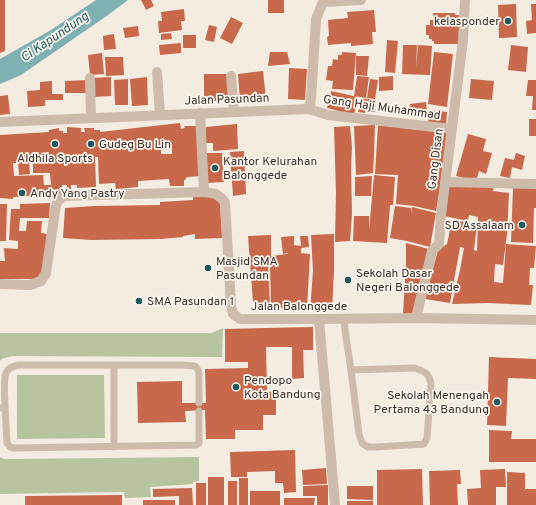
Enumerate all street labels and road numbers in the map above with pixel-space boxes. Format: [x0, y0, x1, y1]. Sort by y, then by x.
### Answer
street label: Jalan Pasundan [184, 91, 270, 109]
street label: Gang Haji Muhammad [322, 92, 442, 124]
street label: Gang Disan [424, 128, 448, 190]
street label: Jalan Balonggede [251, 299, 347, 315]

